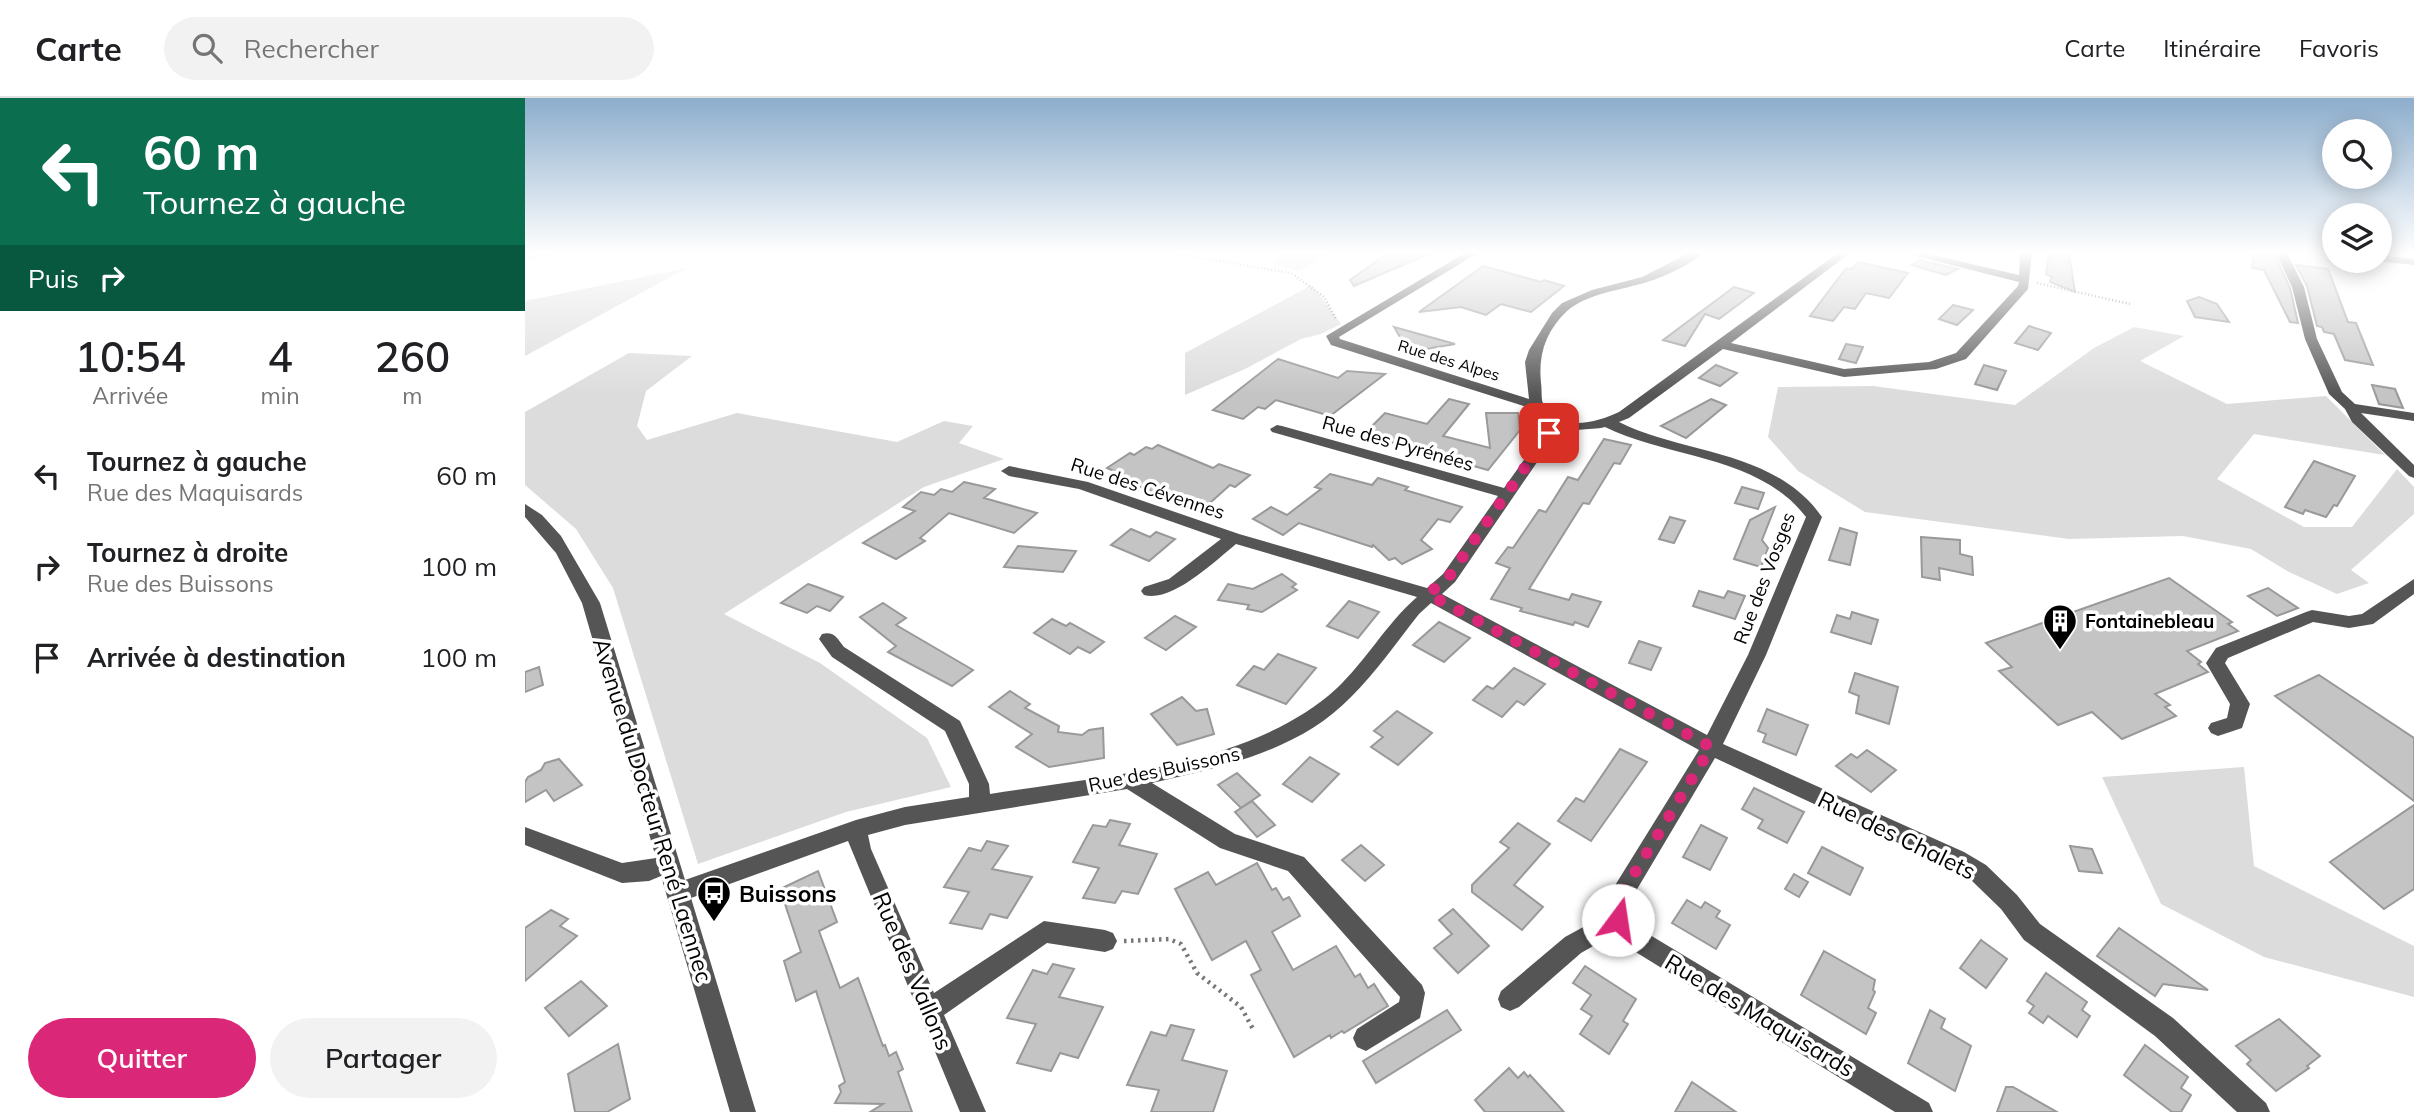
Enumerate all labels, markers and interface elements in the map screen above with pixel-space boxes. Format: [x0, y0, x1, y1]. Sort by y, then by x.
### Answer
search box [164, 17, 654, 80]
text: Carte [35, 28, 122, 69]
icon: search [188, 29, 226, 67]
text: Rechercher [244, 32, 379, 65]
text: Carte [2064, 33, 2125, 63]
text: Itinéraire [2163, 33, 2261, 63]
text: Favoris [2299, 33, 2379, 63]
map controls [2322, 119, 2392, 273]
button: search [2322, 119, 2392, 189]
text: 60 m [143, 121, 259, 182]
icon: left [28, 126, 119, 217]
text: Tournez à gauche [143, 182, 406, 222]
button: layers [2322, 203, 2392, 273]
icon: right [93, 259, 131, 297]
text: Puis [28, 262, 79, 295]
text: 10:54 [75, 330, 186, 383]
text: 4 [267, 330, 293, 383]
text: 260 [375, 330, 450, 383]
street label: Rue des Alpes [1396, 335, 1502, 385]
text: Arrivée [92, 381, 168, 410]
text: min [260, 381, 300, 410]
text: m [402, 381, 422, 410]
pin [1519, 403, 1579, 463]
street label: Rue des Pyrénées [1320, 410, 1476, 476]
icon: arrive [1530, 414, 1568, 452]
text: Tournez à gauche [87, 445, 307, 478]
street label: Rue des Cévennes [1068, 452, 1228, 524]
icon: left [28, 457, 66, 495]
text: 60 m [436, 459, 497, 492]
text: Rue des Maquisards [87, 478, 303, 507]
street label: Rue des Vosges [1728, 509, 1800, 647]
text: Tournez à droite [87, 536, 288, 569]
icon: right [28, 548, 66, 586]
text: 100 m [421, 550, 497, 583]
text: Rue des Buissons [87, 569, 274, 598]
building icon: Fontainebleau [2041, 602, 2079, 651]
place label: Fontainebleau [2085, 609, 2214, 633]
street label: Avenue du Docteur René Laennec [587, 634, 719, 986]
icon: arrive [28, 639, 66, 677]
text: Arrivée à destination [87, 641, 346, 674]
text: 100 m [421, 641, 497, 674]
street label: Rue des Buissons [1086, 741, 1242, 797]
street label: Rue des Chalets [1813, 784, 1981, 886]
bus stop icon: Buissons [695, 874, 733, 923]
place label: Buissons [739, 879, 837, 908]
position arrow [1581, 883, 1655, 957]
street label: Rue des Vallons [867, 888, 959, 1054]
street label: Rue des Maquisards [1660, 947, 1860, 1083]
button: Quitter [28, 1018, 256, 1098]
button: Partager [270, 1018, 497, 1098]

